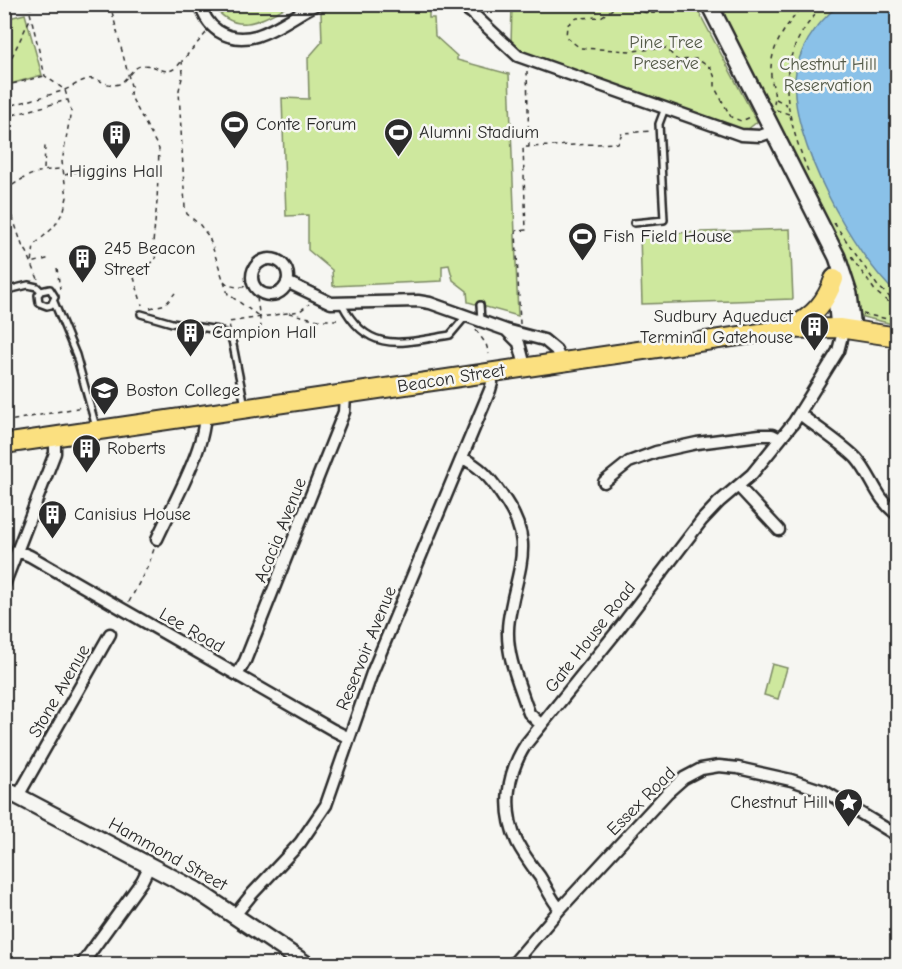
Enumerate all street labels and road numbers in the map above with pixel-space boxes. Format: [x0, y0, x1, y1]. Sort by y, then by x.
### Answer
street label: Beacon Street [396, 359, 507, 397]
street label: Acacia Avenue [250, 475, 311, 586]
street label: Gate House Road [541, 578, 640, 697]
street label: Reservoir Avenue [332, 583, 401, 713]
street label: Lee Road [155, 603, 228, 657]
street label: Stone Avenue [24, 641, 94, 741]
street label: Essex Road [603, 763, 680, 840]
street label: Hammond Street [105, 813, 231, 896]

